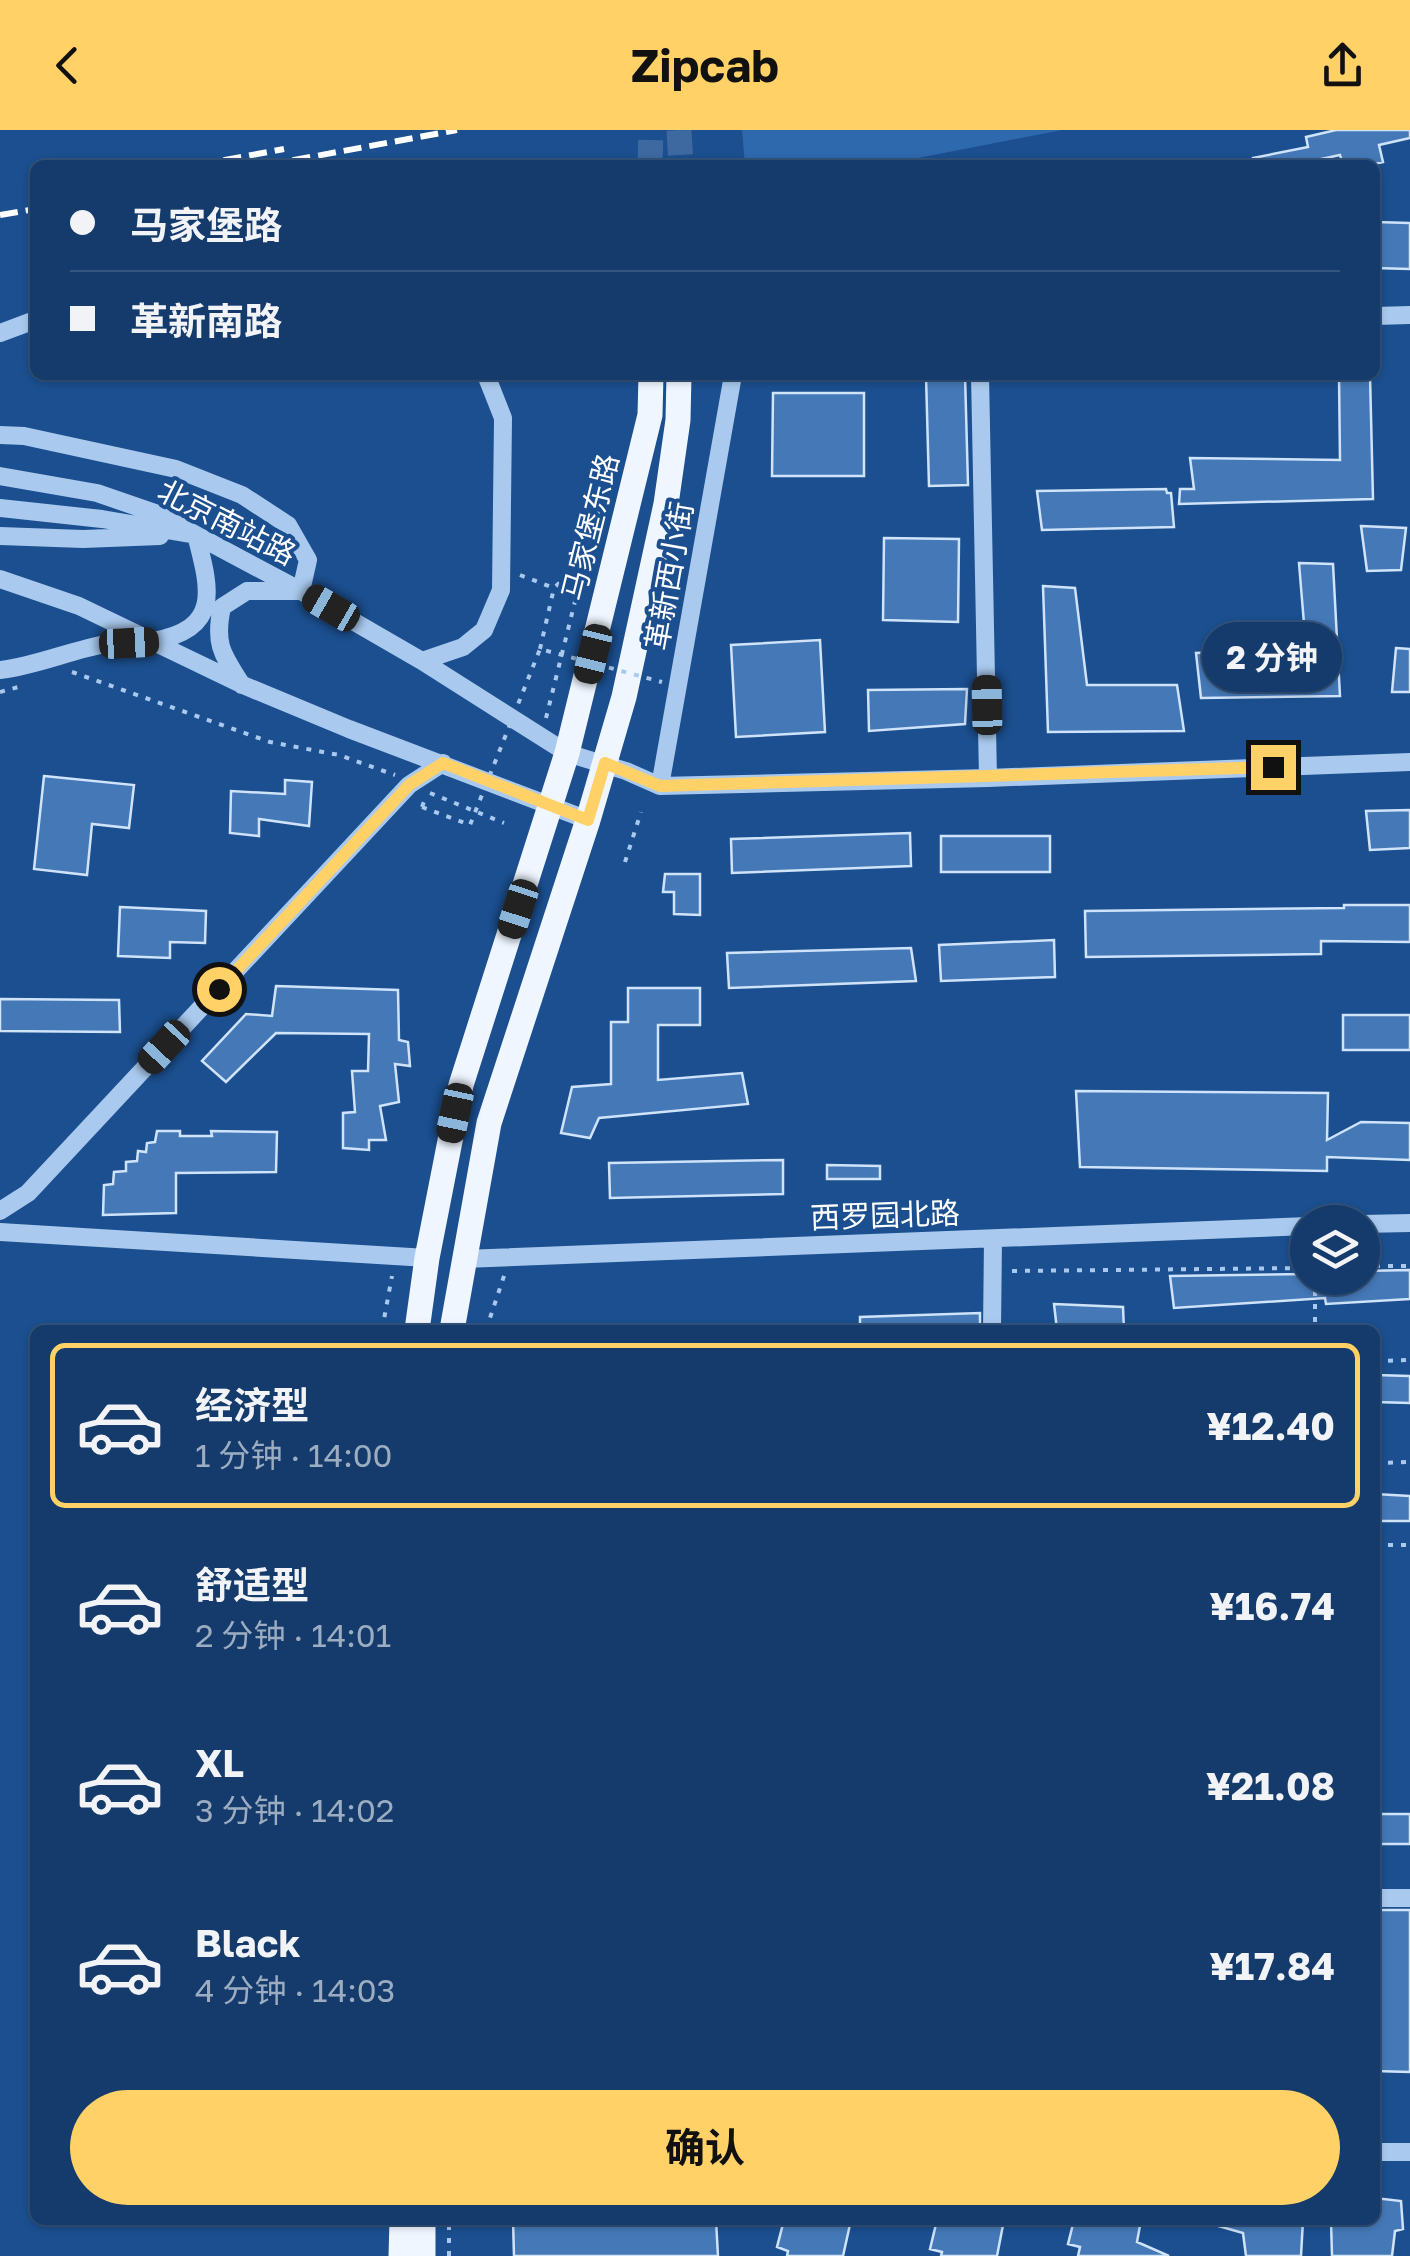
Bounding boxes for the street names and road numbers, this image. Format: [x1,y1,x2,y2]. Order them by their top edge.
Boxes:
street label: 马家堡东路 [554,450,626,604]
street label: 北京南站路 [152,472,302,572]
street label: 革新西小街 [638,499,700,653]
street label: 西罗园北路 [809,1194,961,1236]

